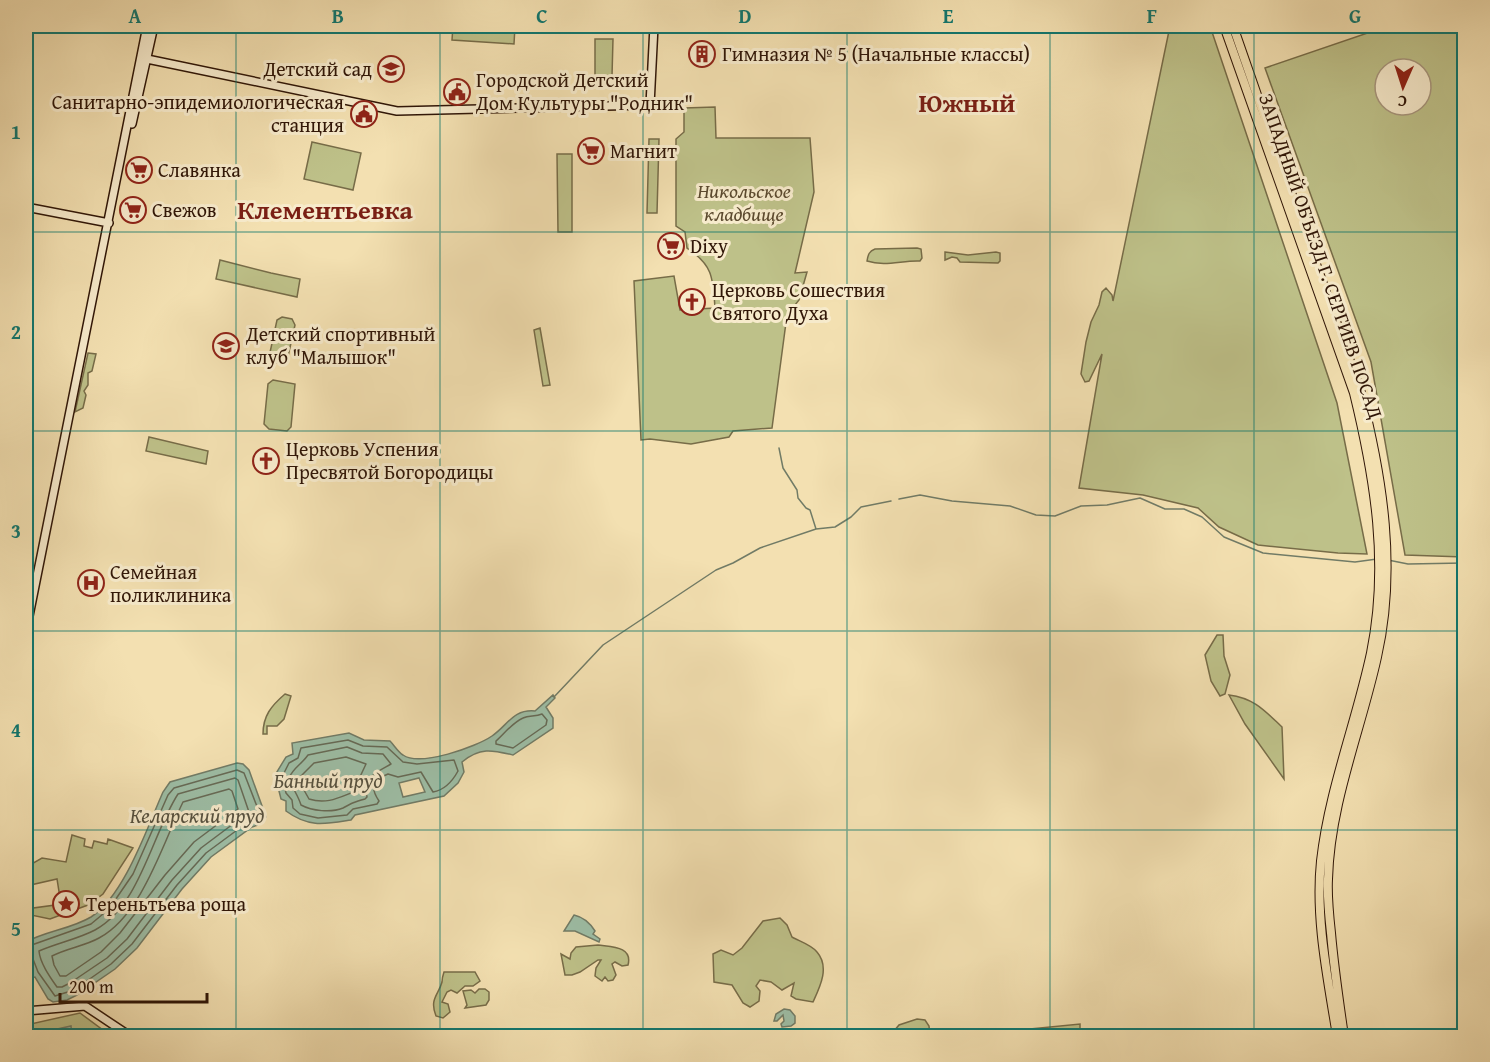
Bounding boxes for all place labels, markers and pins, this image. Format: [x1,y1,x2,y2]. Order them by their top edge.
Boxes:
building icon: Гимназия № 5 (Начальные классы) [687,39,717,69]
place label: Гимназия № 5 (Начальные классы) [722,39,1030,68]
place label: Детский сад [262,54,372,83]
school or university icon: Детский сад [376,54,406,84]
place label: Городской Детский Дом Культуры "Родник" [475,65,693,117]
public building icon: Городской Детский Дом Культуры "Родник" [442,77,472,107]
place label: Санитарно-эпидемиологическая станция [52,87,344,139]
public building icon: Санитарно-эпидемиологическая станция [349,99,379,129]
supermarket icon: Магнит [576,136,606,166]
place label: Магнит [610,136,677,165]
supermarket icon: Славянка [124,155,154,185]
place label: Славянка [158,155,241,184]
supermarket icon: Свежов [118,195,148,225]
place label: Свежов [152,195,217,224]
supermarket icon: Dixy [656,231,686,261]
place label: Dixy [690,231,728,260]
place label: Церковь Сошествия Святого Духа [712,275,885,327]
church icon: Церковь Сошествия Святого Духа [677,287,707,317]
place label: Детский спортивный клуб "Малышок" [245,319,435,371]
school or university icon: Детский спортивный клуб "Малышок" [211,331,241,361]
place label: Церковь Успения Пресвятой Богородицы [286,434,493,486]
church icon: Церковь Успения Пресвятой Богородицы [251,446,281,476]
place label: Семейная поликлиника [110,557,232,609]
hospital icon: Семейная поликлиника [76,568,106,598]
place icon: Тереньтьева роща [51,889,81,919]
place label: Тереньтьева роща [86,889,246,918]

